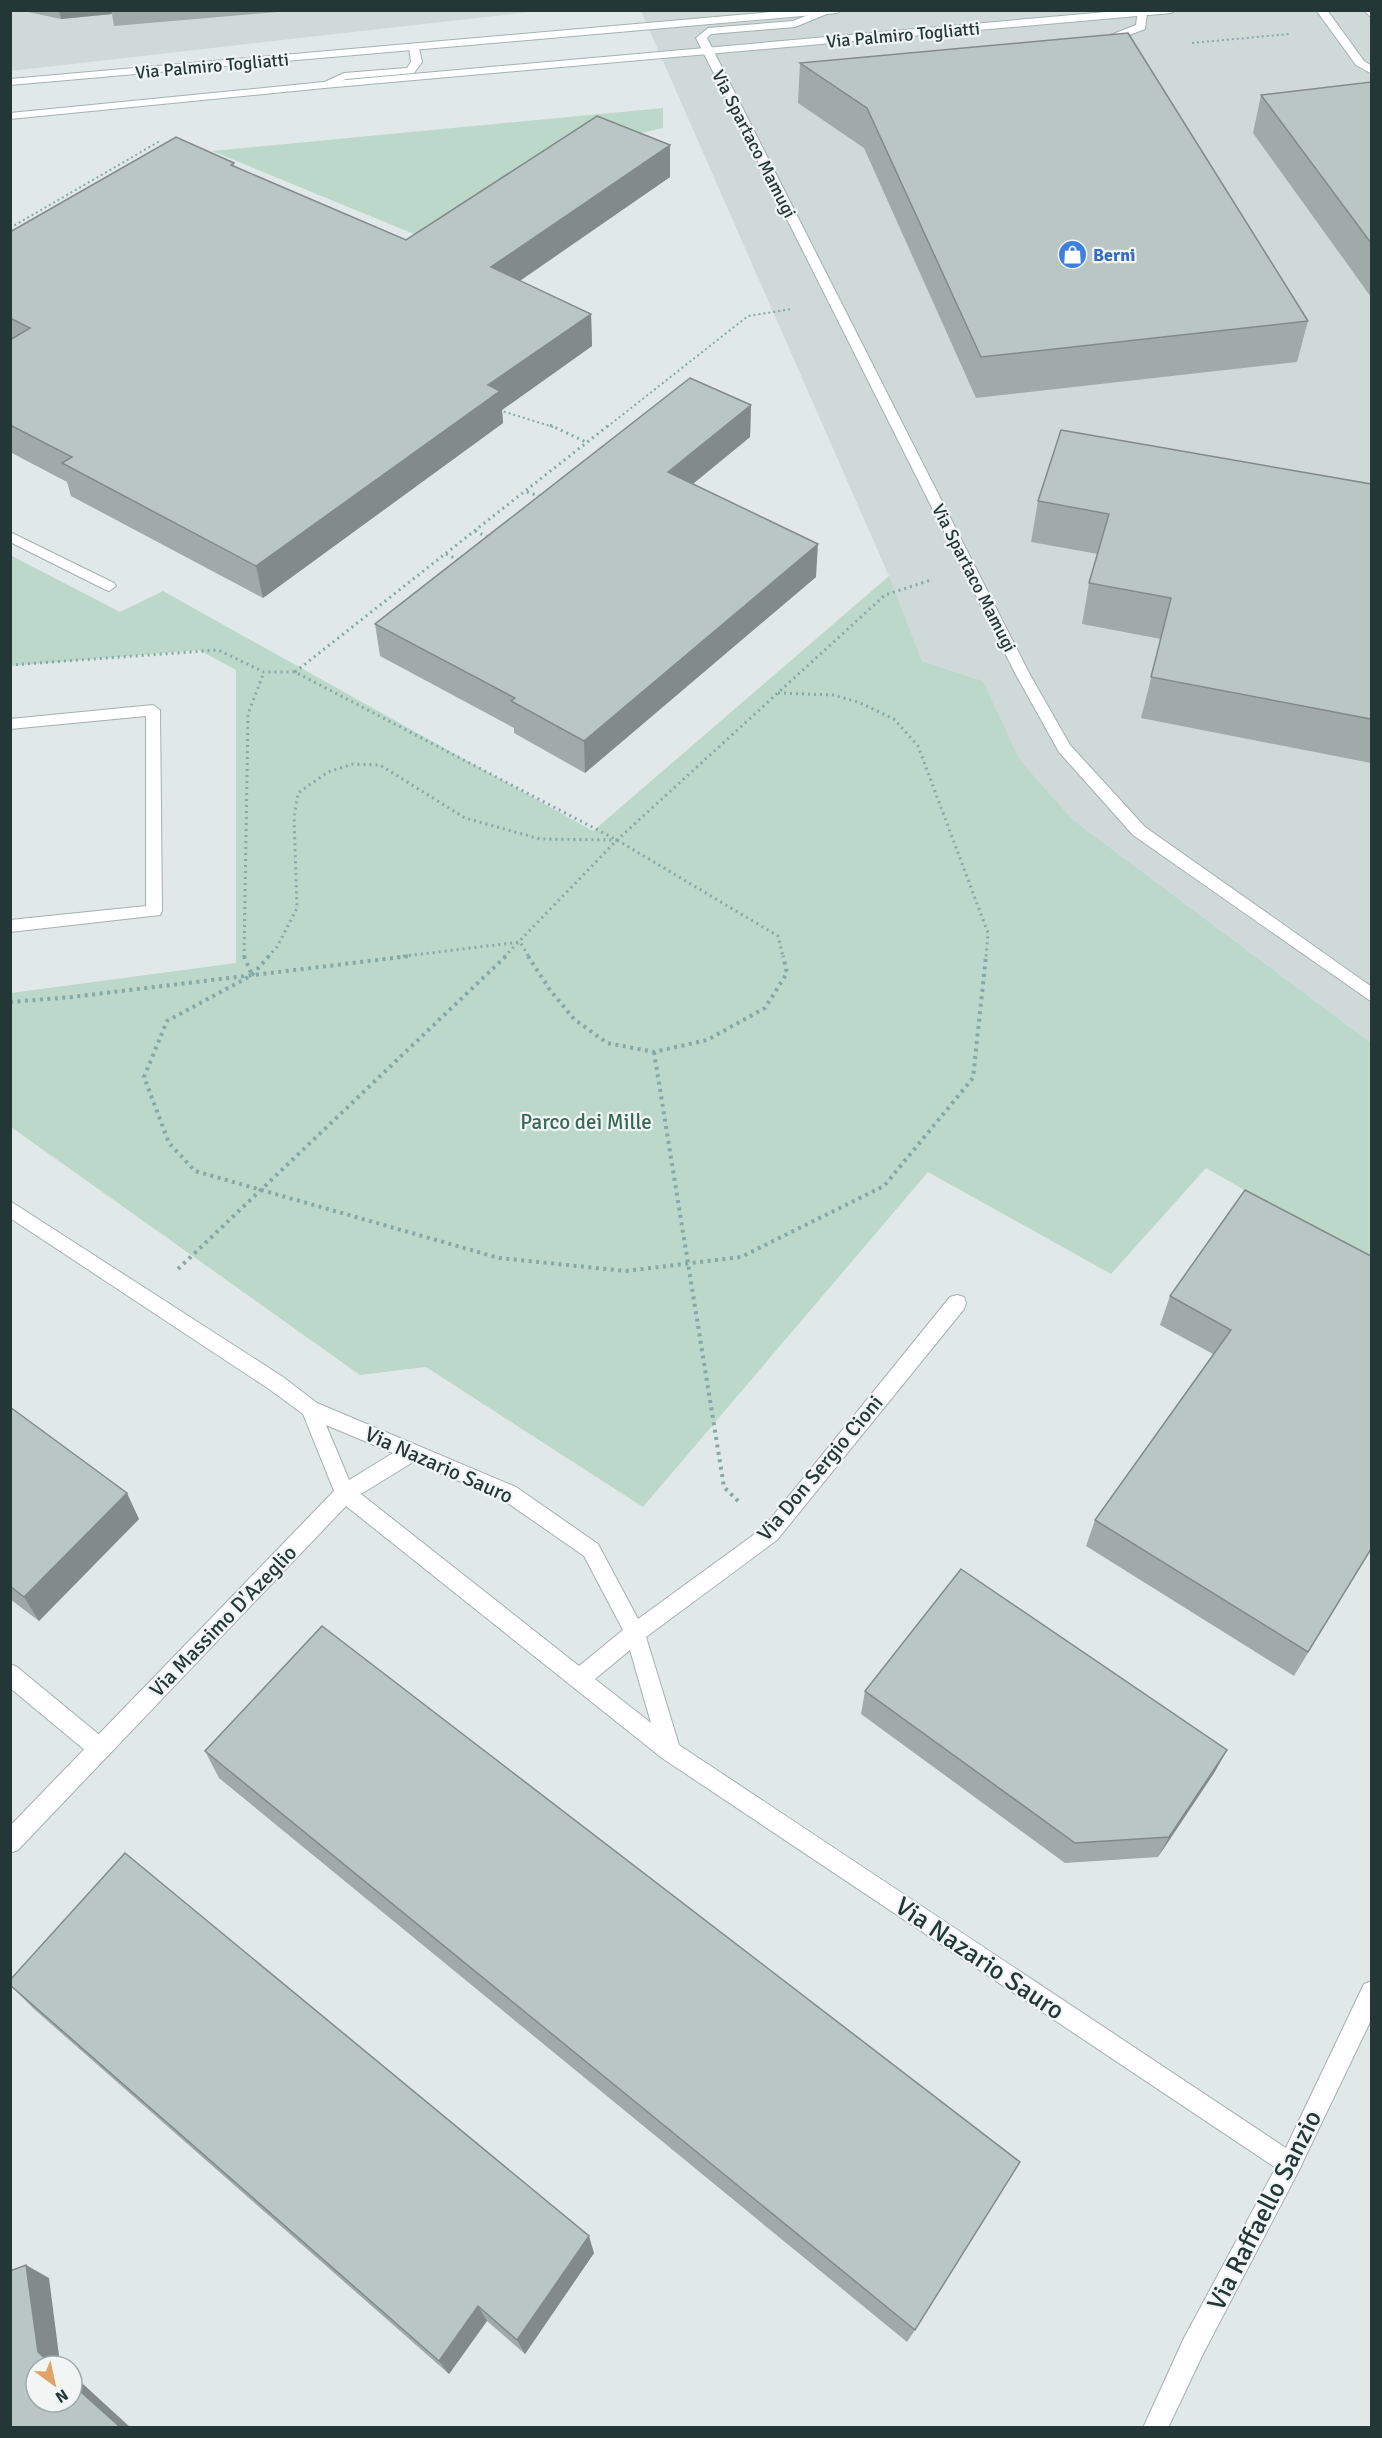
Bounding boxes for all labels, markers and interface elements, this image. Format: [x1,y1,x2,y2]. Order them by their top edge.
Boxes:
street label: Via Palmiro Togliatti [825,17,981,53]
street label: Via Palmiro Togliatti [134,48,290,84]
street label: Via Spartaco Mamugi [707,66,801,222]
shop icon: Berni [1056,239,1088,271]
place label: Berni [1093,244,1135,266]
street label: Via Spartaco Mamugi [927,500,1021,656]
park label: Parco dei Mille [520,1109,652,1135]
street label: Via Don Sergio Cioni [752,1390,888,1546]
street label: Via Nazario Sauro [361,1421,517,1509]
street label: Via Massimo D'Azeglio [144,1540,302,1702]
street label: Via Nazario Sauro [889,1890,1070,2027]
street label: Via Raffaello Sanzio [1201,2105,1329,2316]
north arrow [24,2354,84,2414]
text: N [52,2384,72,2407]

